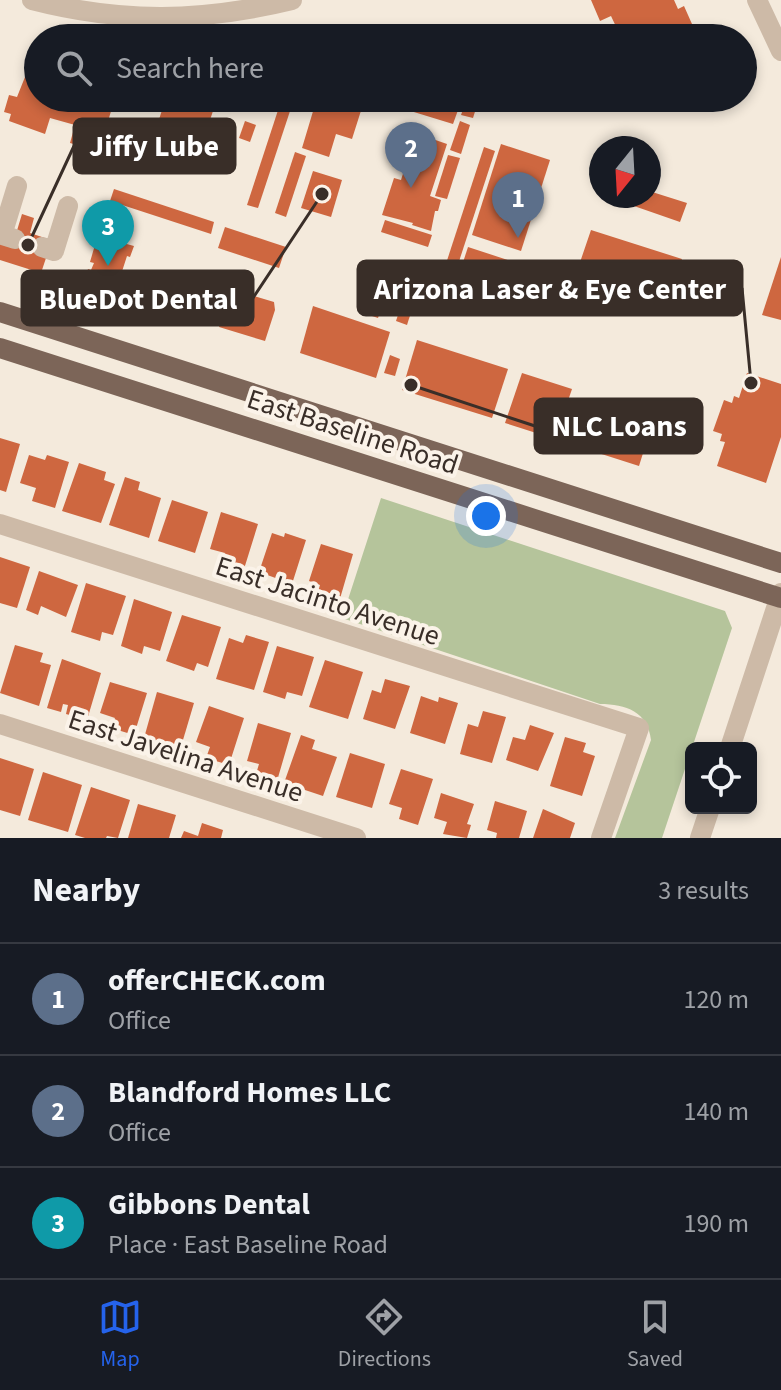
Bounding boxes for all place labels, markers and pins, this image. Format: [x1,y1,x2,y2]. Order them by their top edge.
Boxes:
callout: Jiffy Lube [74,119,235,173]
pin: 2 [385,122,437,188]
pin: 1 [492,172,544,238]
pin: 3 [82,200,134,266]
callout: Arizona Laser & Eye Center [358,261,742,315]
callout: BlueDot Dental [22,271,253,325]
callout: NLC Loans [535,399,702,453]

